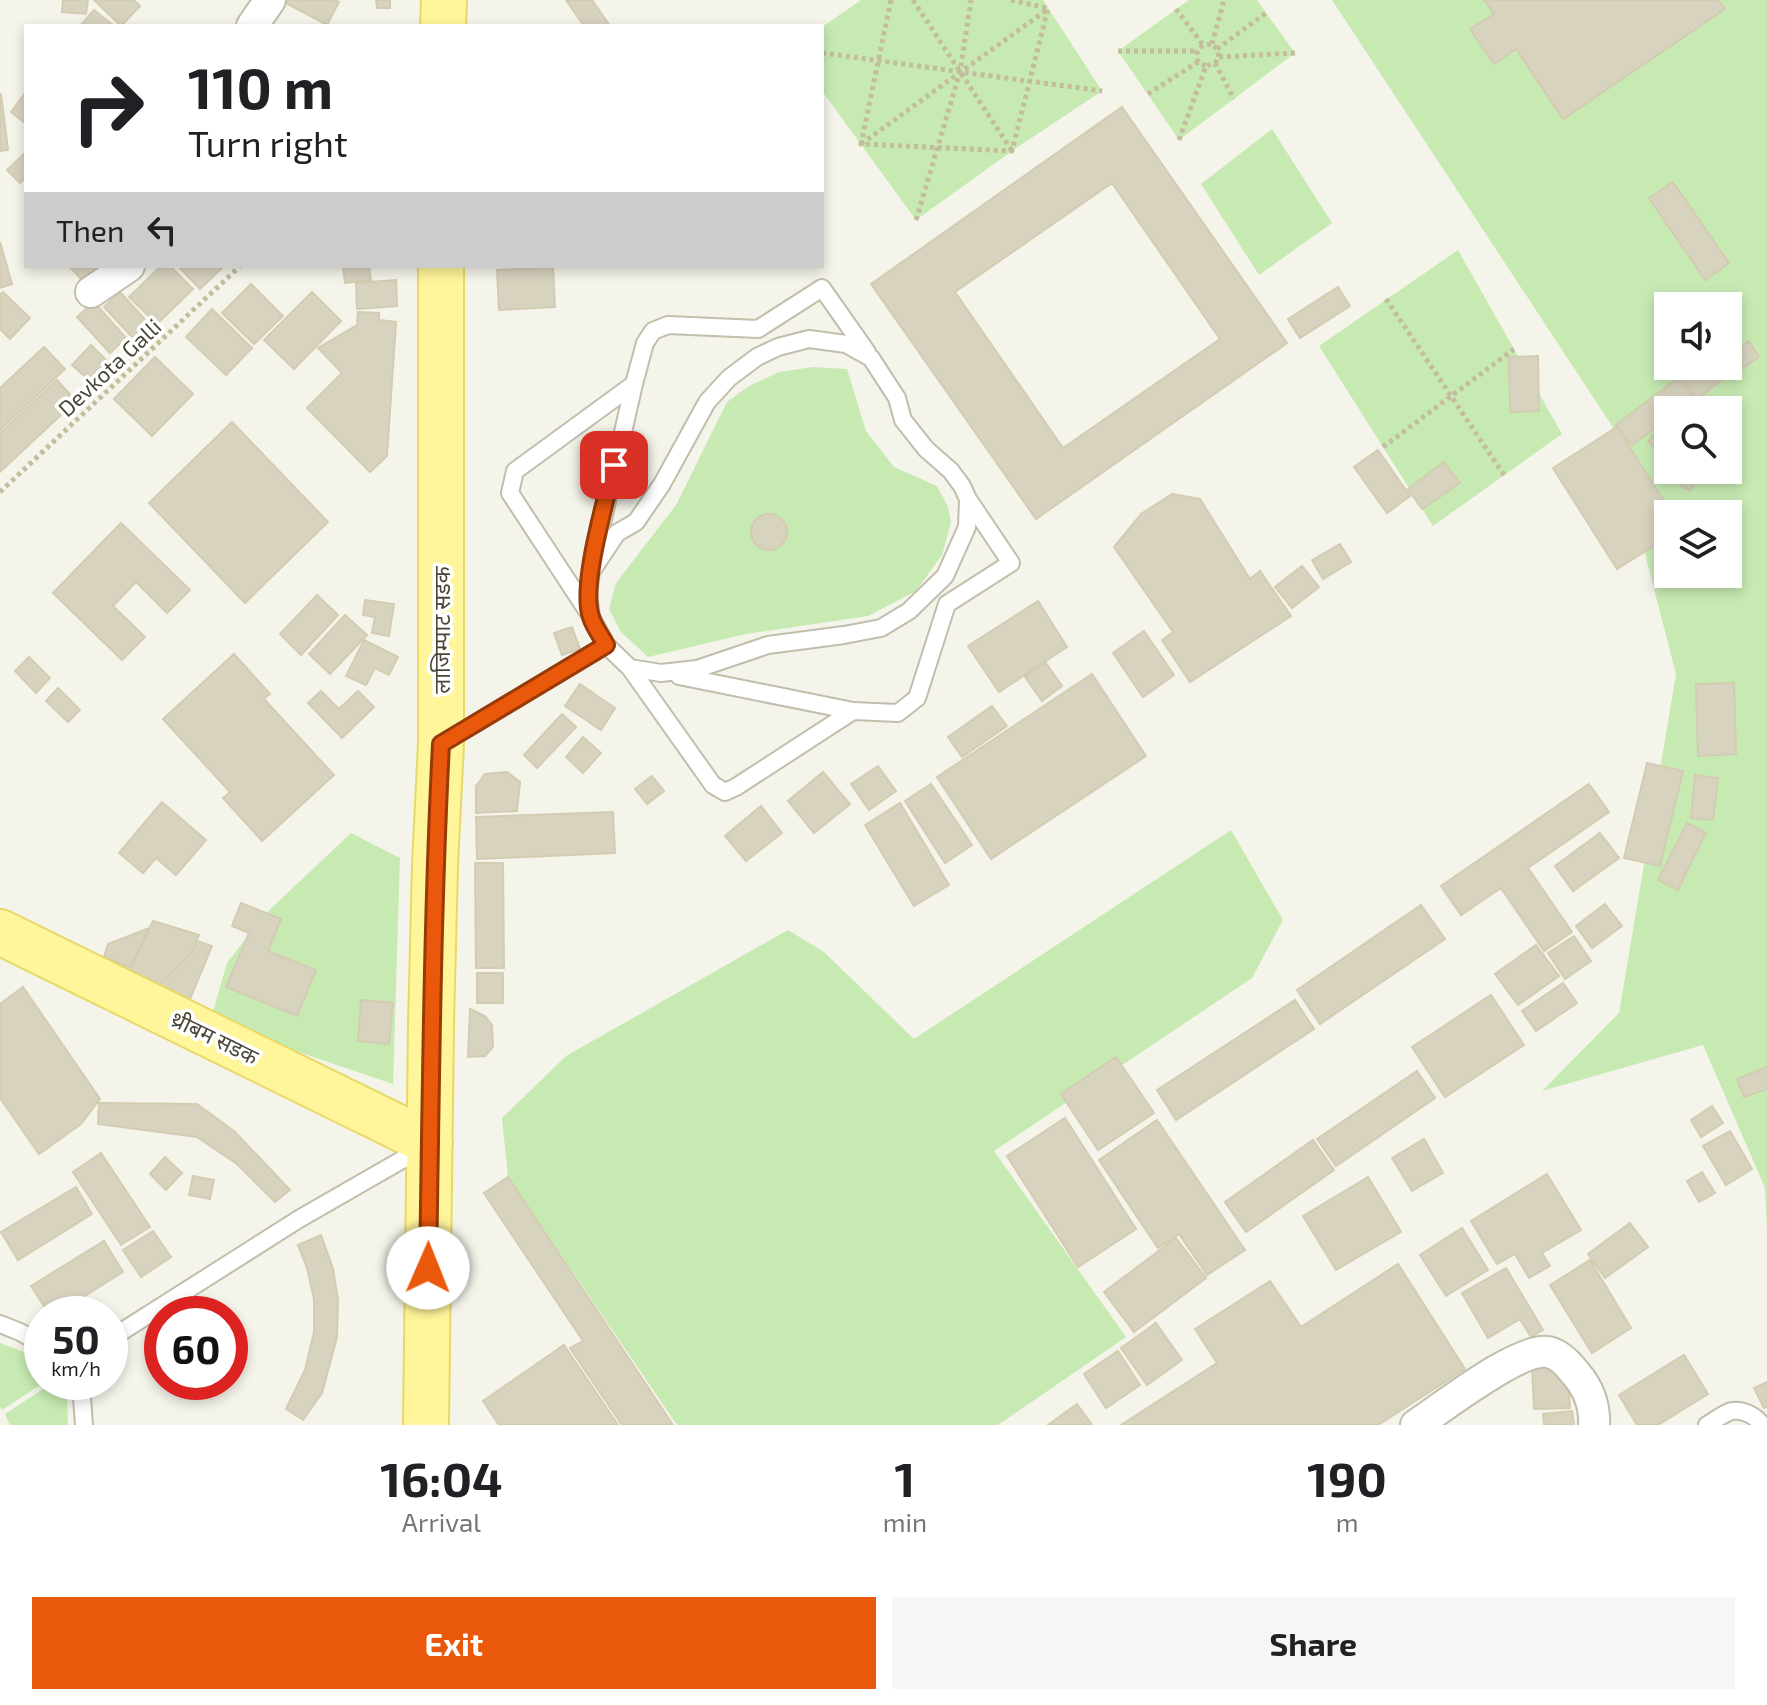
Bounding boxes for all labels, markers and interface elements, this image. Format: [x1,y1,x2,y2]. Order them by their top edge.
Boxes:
text: 110 m [188,53,333,120]
icon: right [56,56,160,160]
text: Turn right [188,121,348,164]
icon: left [140,208,184,252]
text: Then [56,212,124,248]
map controls [1654,292,1742,588]
button: sound [1654,292,1742,380]
street label: Devkota Galli [52,313,166,421]
button: search [1654,396,1742,484]
pin [580,431,648,499]
icon: arrive [592,443,636,487]
button: layers [1654,500,1742,588]
street label: लाजिम्पाट सडक [428,565,454,694]
street label: थ्रीबम सडक [167,1005,264,1070]
position arrow [386,1226,470,1310]
speed limit sign: 60 [144,1296,248,1400]
text: 50 [52,1314,100,1362]
text: km/h [51,1356,101,1380]
text: 16:04 [380,1449,503,1507]
text: 1 [895,1449,915,1507]
text: 190 [1307,1449,1387,1507]
text: Arrival [402,1506,481,1537]
text: min [883,1506,927,1537]
text: m [1336,1506,1358,1537]
button: Exit [32,1597,876,1689]
button: Share [892,1597,1735,1689]

